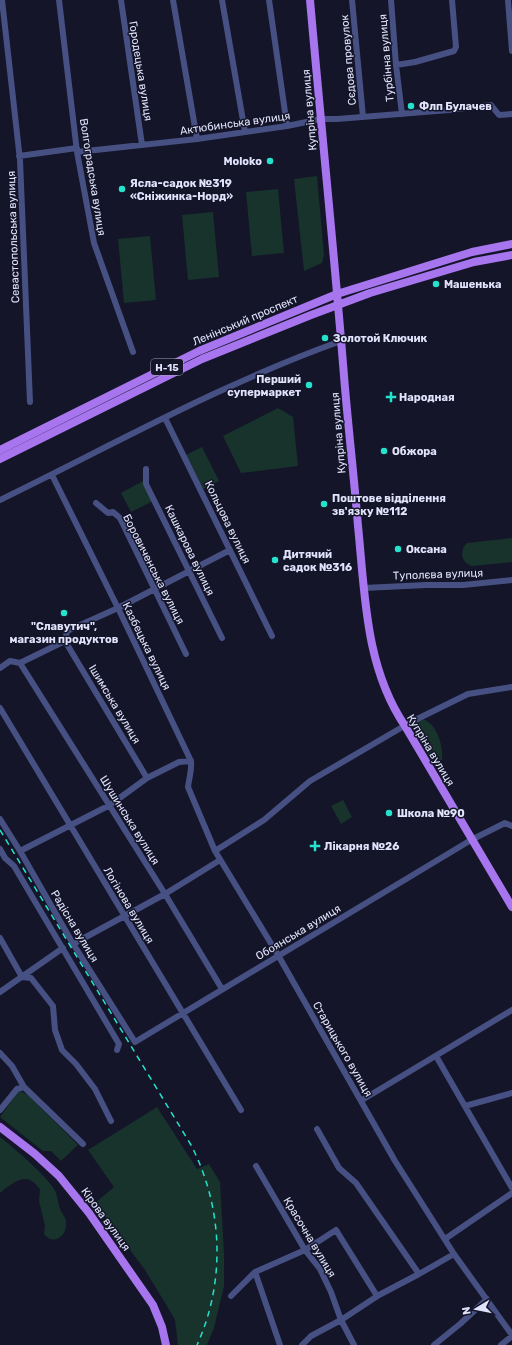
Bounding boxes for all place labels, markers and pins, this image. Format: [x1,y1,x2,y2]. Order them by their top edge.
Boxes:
place label: Флп Булачев [419,100,492,113]
marker: Флп Булачев [406,101,416,111]
place label: Moloko [223,155,262,168]
marker: Moloko [265,156,275,166]
place label: Ясла-садок №319 «Сніжинка-Норд» [130,177,233,203]
marker: Ясла-садок №319 «Сніжинка-Норд» [117,184,127,194]
place label: Машенька [444,278,502,291]
marker: Машенька [431,279,441,289]
place label: Золотой Ключик [333,332,428,345]
marker: Золотой Ключик [320,333,330,343]
place label: Перший супермаркет [227,373,301,399]
marker: Перший супермаркет [304,380,314,390]
place label: Народная [399,391,455,404]
marker: Народная [386,392,396,402]
place label: Обжора [392,445,437,458]
marker: Обжора [379,446,389,456]
place label: Поштове відділення зв'язку №112 [332,492,446,518]
marker: Поштове відділення зв'язку №112 [319,499,329,509]
place label: Оксана [406,543,447,556]
marker: Оксана [393,544,403,554]
place label: Дитячий садок №316 [283,548,352,574]
marker: Дитячий садок №316 [270,555,280,565]
marker: "Славутич", магазин продуктов [59,608,69,618]
place label: "Славутич", магазин продуктов [10,620,119,646]
place label: Школа №90 [397,807,465,820]
marker: Школа №90 [384,808,394,818]
marker: Лікарня №26 [309,840,321,852]
place label: Лікарня №26 [324,840,399,853]

